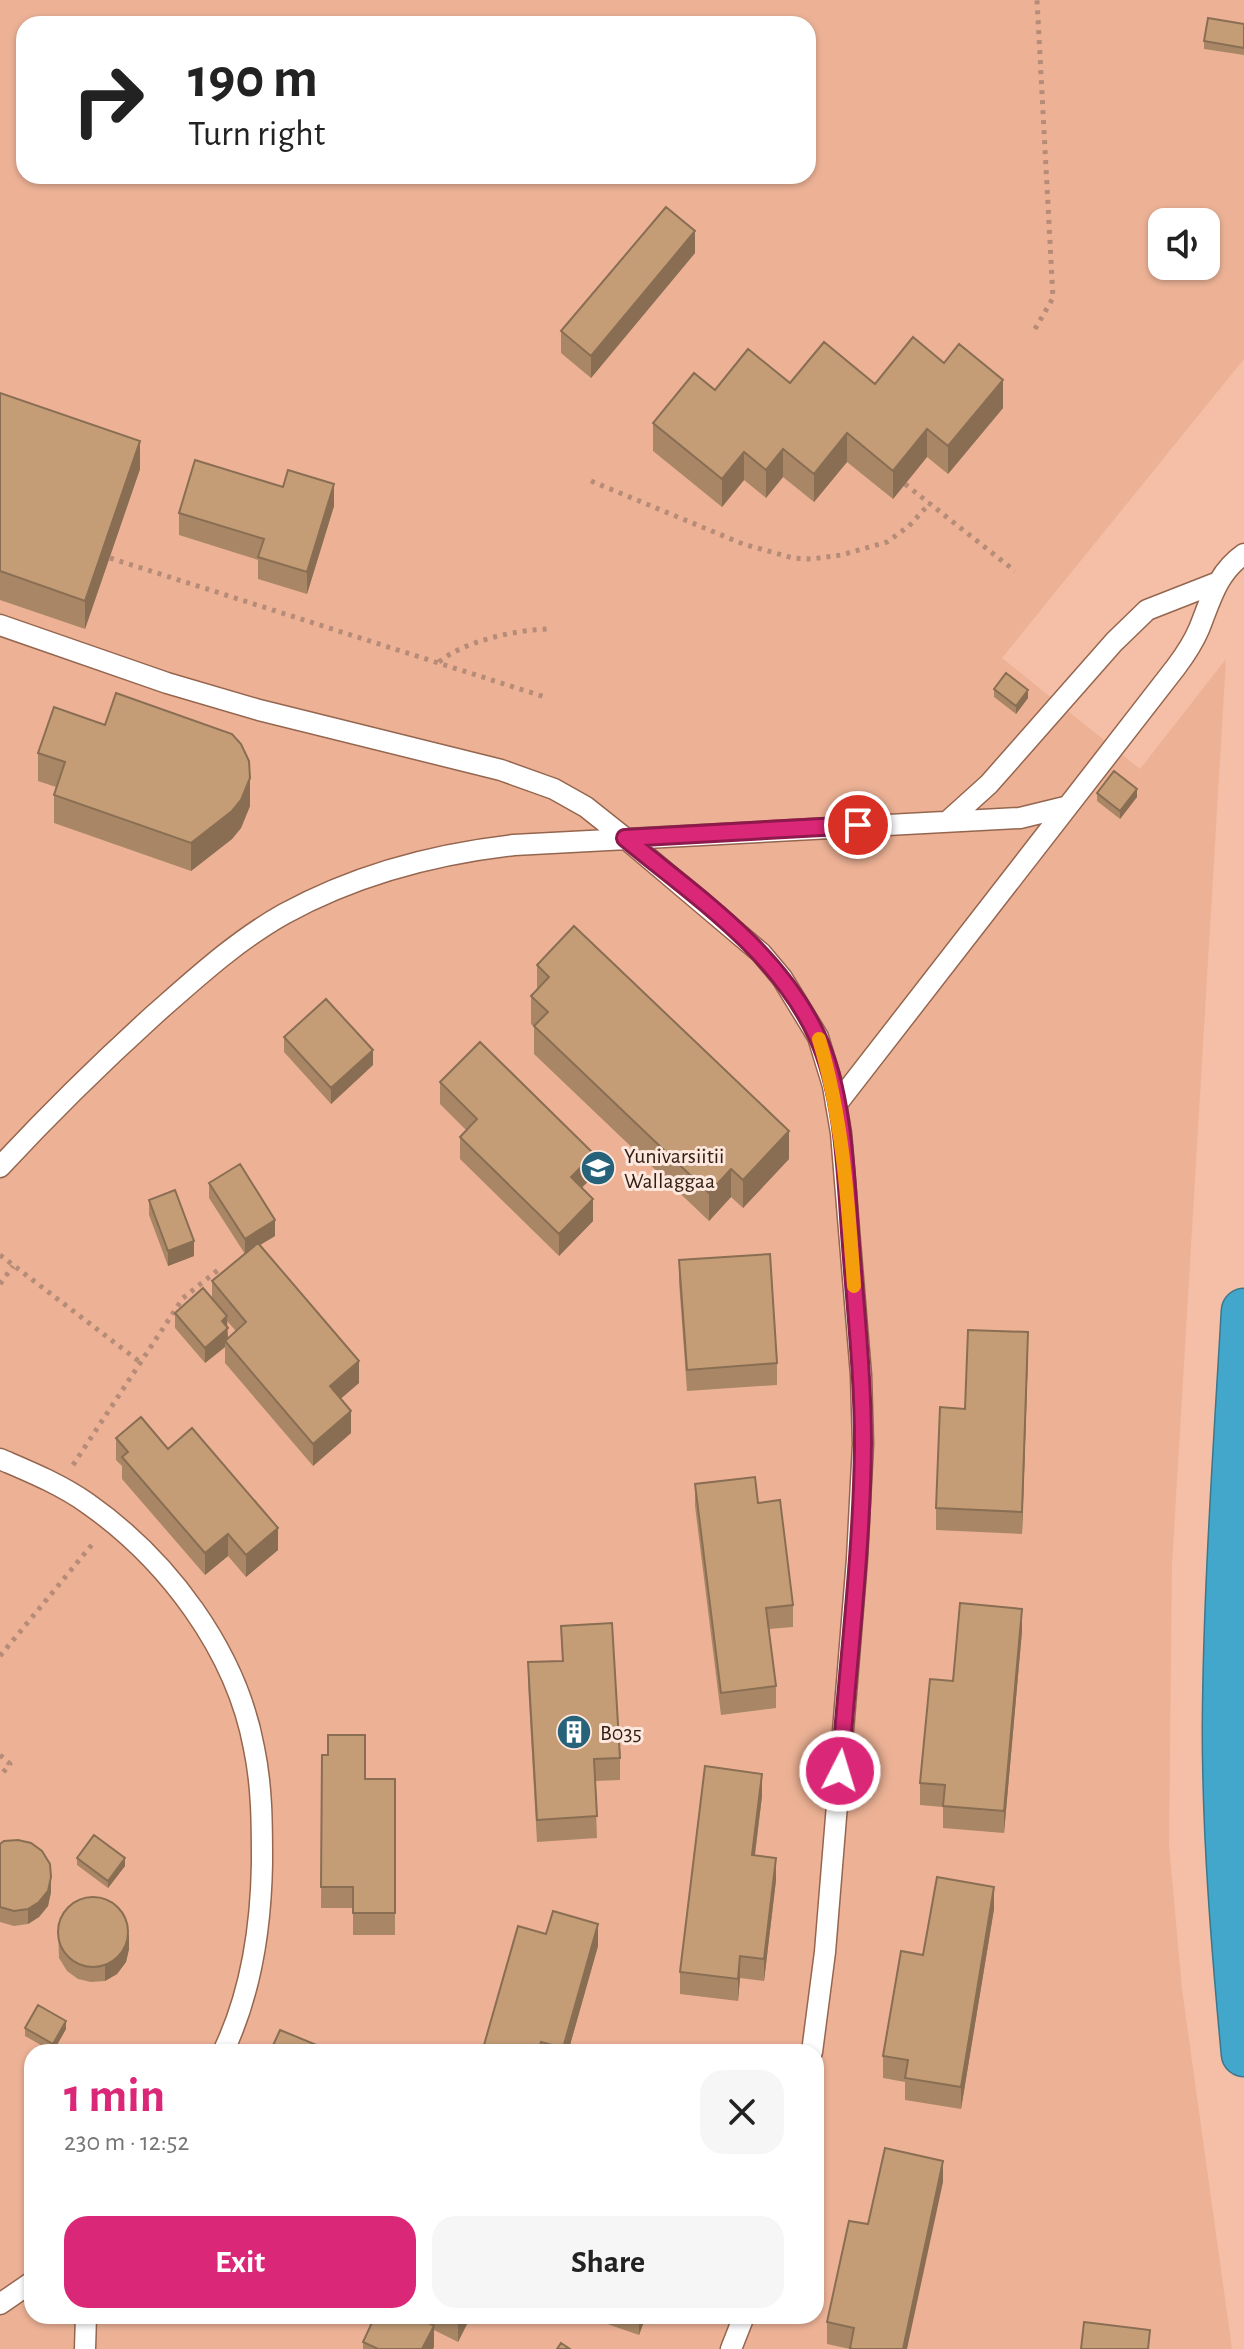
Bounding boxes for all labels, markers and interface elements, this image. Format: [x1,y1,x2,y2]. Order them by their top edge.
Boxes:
icon: right [56,48,160,152]
text: 190 m [188,51,318,107]
text: Turn right [188,116,325,152]
map controls [1148,208,1220,280]
button: sound [1148,208,1220,280]
pin [824,791,892,859]
icon: arrive [836,803,880,847]
place label: Yunivarsiitii Wallaggaa [624,1145,724,1192]
school or university icon: Yunivarsiitii Wallaggaa [579,1149,617,1187]
building icon: B035 [555,1713,593,1751]
place label: B035 [600,1722,642,1744]
position arrow [798,1729,882,1813]
button: close [700,2070,784,2154]
text: 1 min [64,2073,165,2121]
text: 230 m · 12:52 [64,2129,189,2155]
button: Exit [64,2216,416,2308]
button: Share [432,2216,784,2308]

